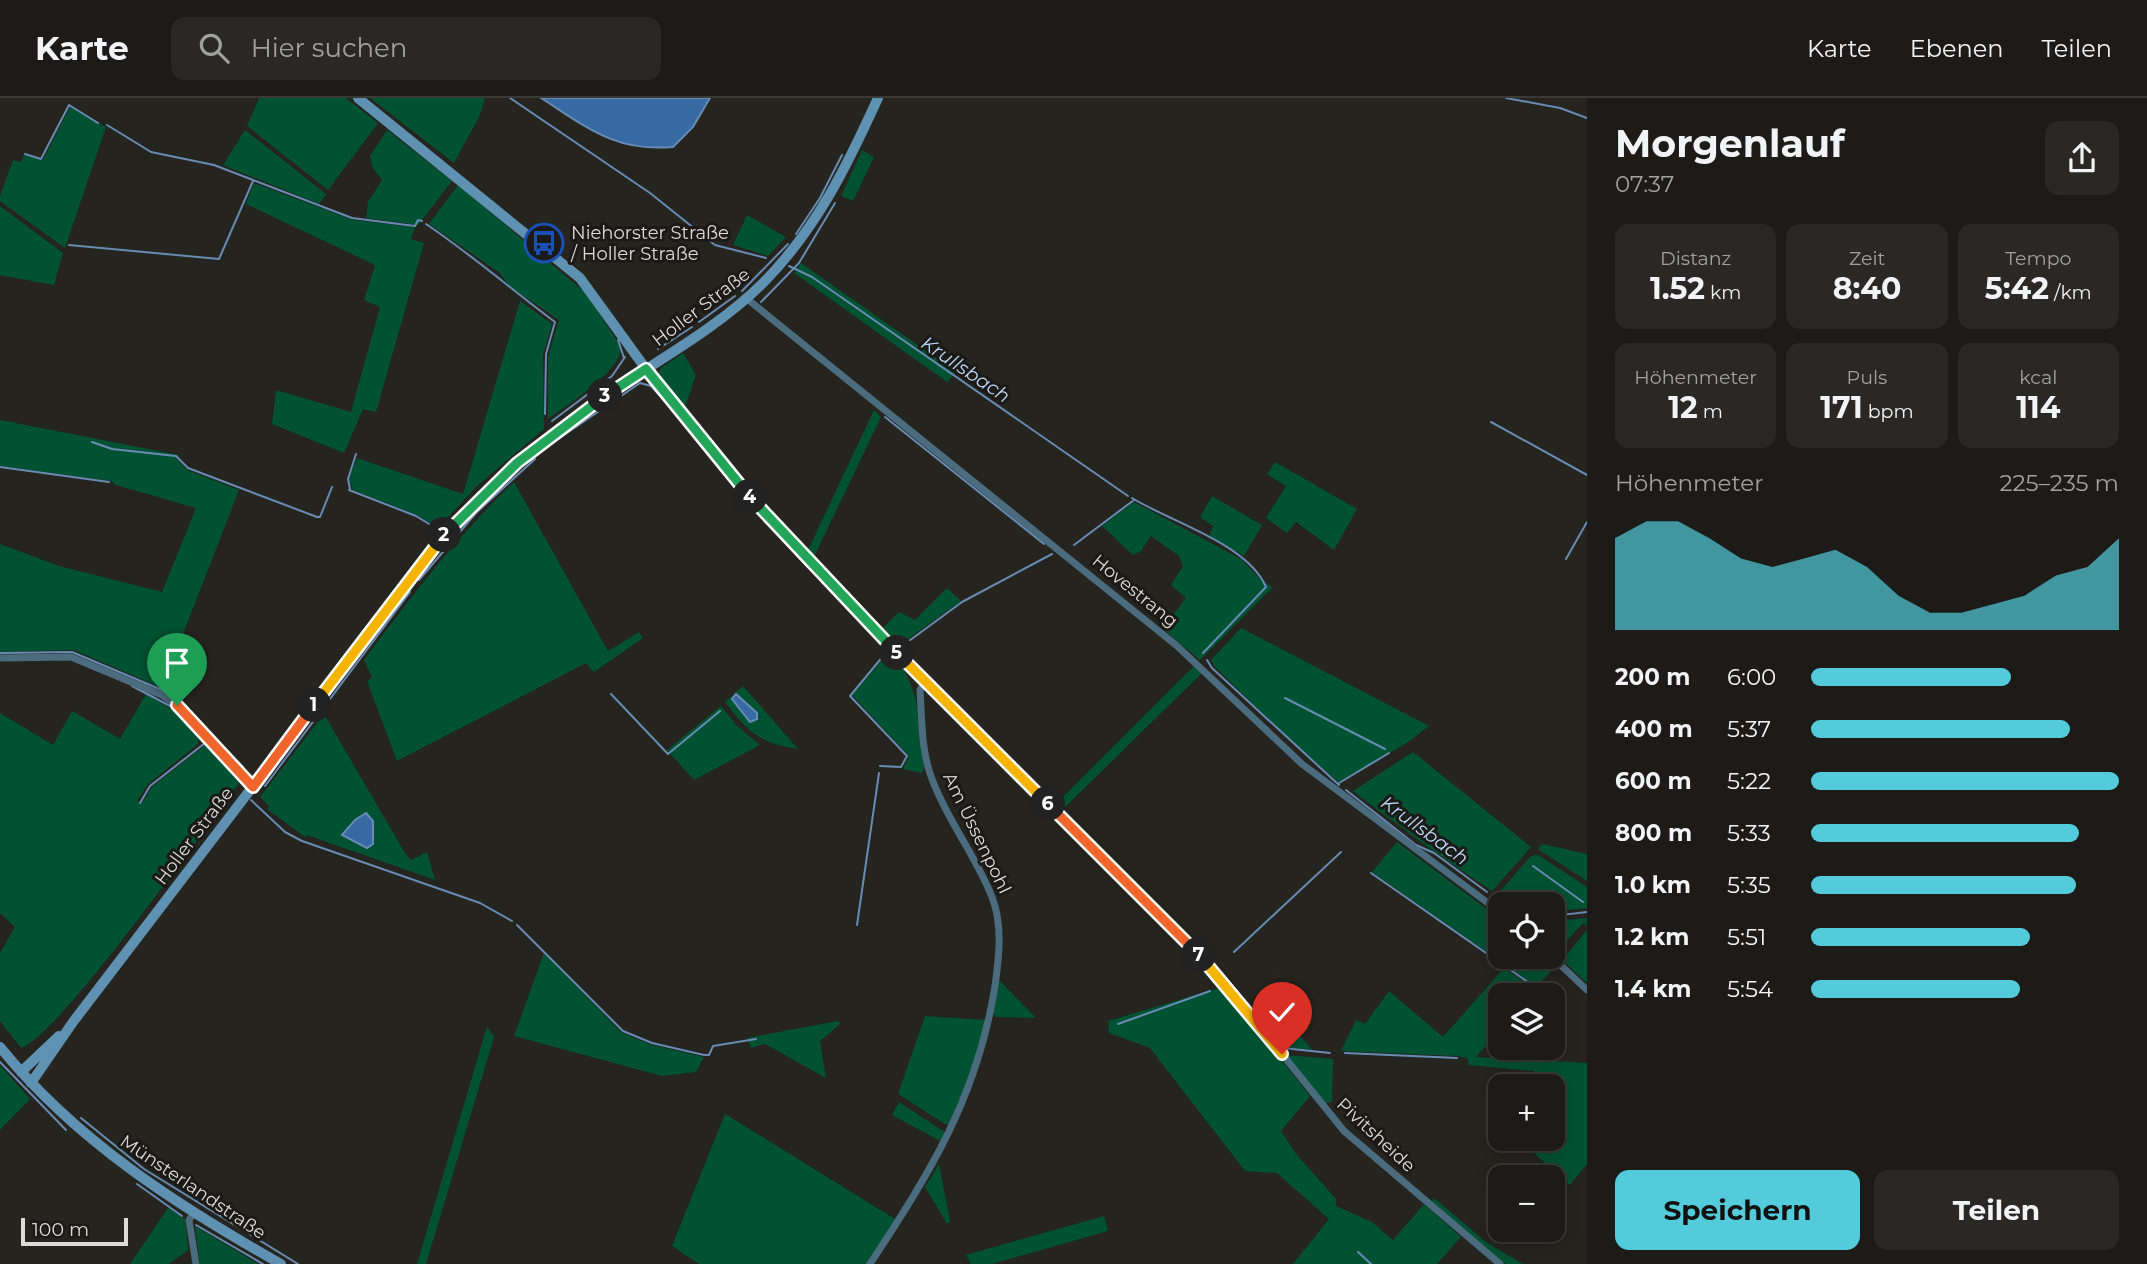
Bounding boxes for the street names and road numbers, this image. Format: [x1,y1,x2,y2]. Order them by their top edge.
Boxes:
street label: Holler Straße [648,263,754,351]
street label: Hovestrang [1088,550,1182,632]
street label: Am Üssenpohl [938,769,1016,897]
street label: Holler Straße [150,783,238,889]
street label: Pivitsheide [1332,1093,1420,1177]
street label: Münsterlandstraße [116,1130,270,1244]

